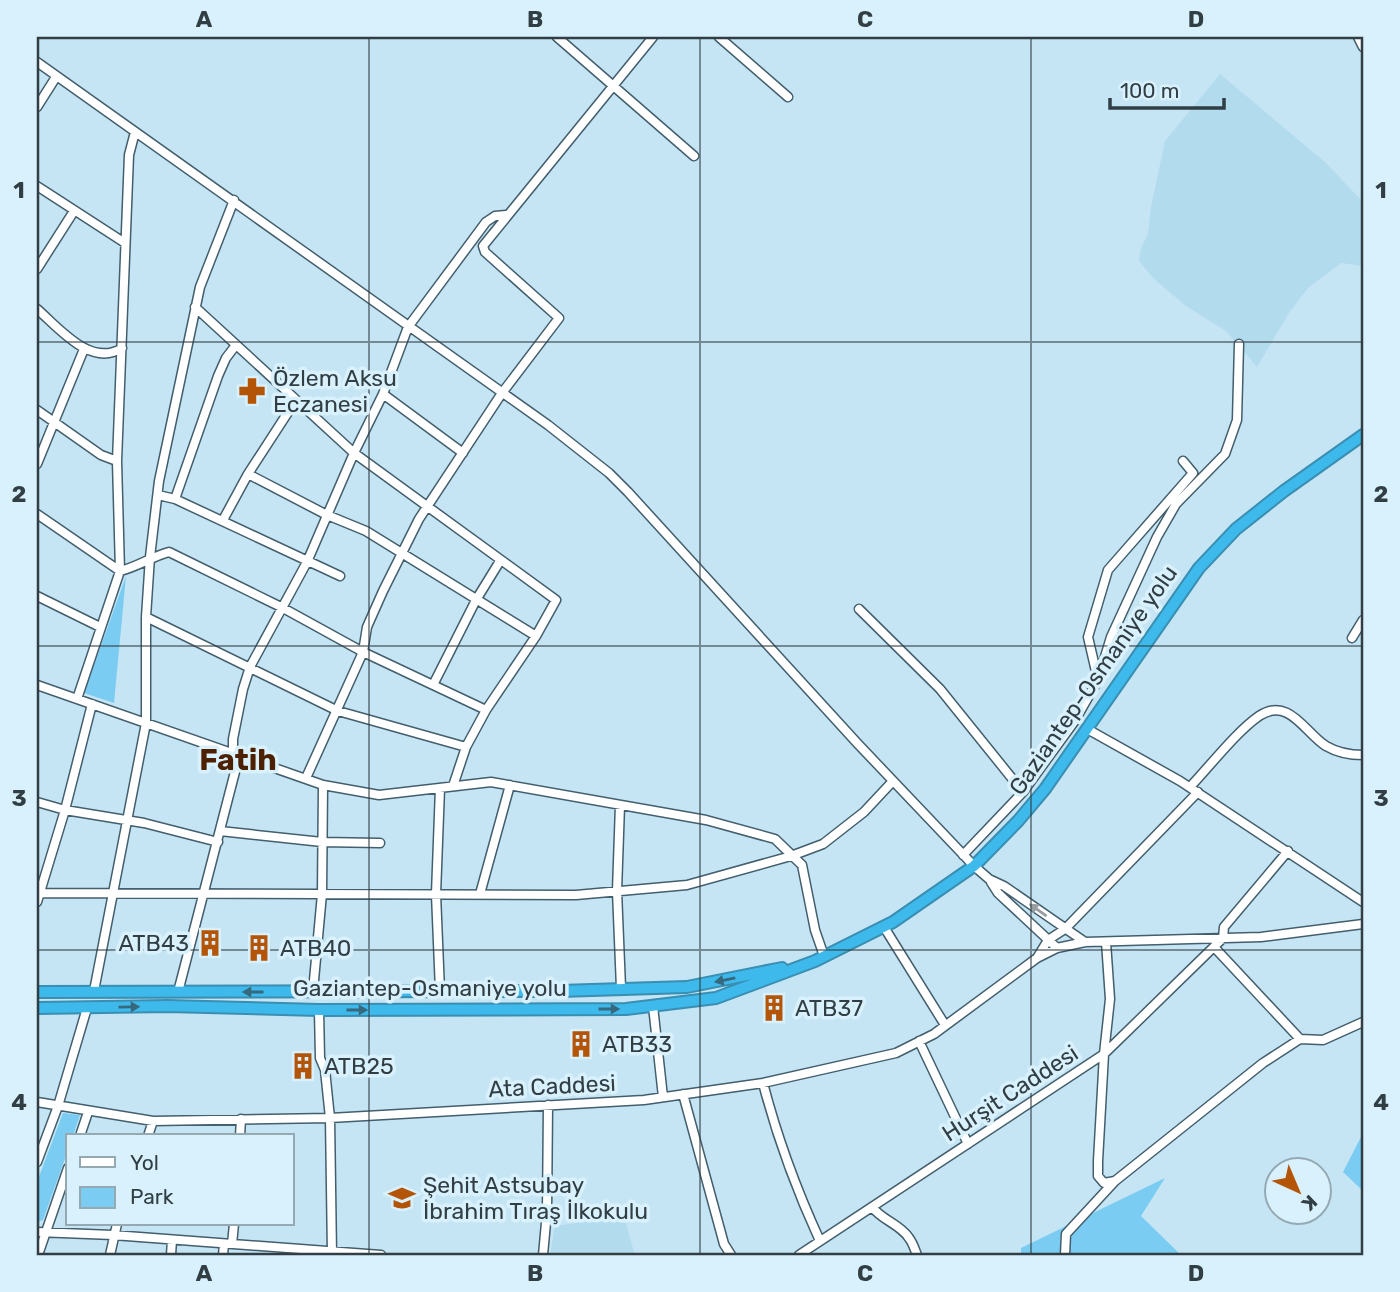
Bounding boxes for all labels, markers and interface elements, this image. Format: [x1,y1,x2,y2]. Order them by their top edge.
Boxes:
text: A [196,5,213,33]
text: B [527,5,543,33]
text: C [857,5,873,33]
text: D [1188,5,1204,33]
scale bar [1110,66,1223,110]
text: 100 m [1120,78,1179,103]
text: 1 [13,176,25,204]
text: 1 [1375,176,1387,204]
place label: Özlem Aksu Eczanesi [273,364,397,418]
pharmacy icon: Özlem Aksu Eczanesi [237,376,267,406]
text: 2 [12,480,26,508]
text: 2 [1374,480,1388,508]
street label: Gaziantep-Osmaniye yolu [1003,560,1183,800]
district label: Fatih [199,742,277,778]
text: 3 [11,784,27,812]
text: 3 [1373,784,1389,812]
one-way arrow [1029,903,1047,917]
building icon: ATB43 [195,928,225,958]
place label: ATB43 [119,929,189,957]
building icon: ATB40 [244,933,274,963]
place label: ATB40 [280,934,351,962]
street label: Gaziantep-Osmaniye yolu [293,974,567,1002]
one-way arrow [714,974,736,985]
one-way arrow [242,986,264,998]
building icon: ATB37 [759,993,789,1023]
place label: ATB37 [795,994,863,1022]
one-way arrow [119,1001,141,1013]
one-way arrow [598,1003,620,1015]
one-way arrow [346,1004,368,1016]
building icon: ATB33 [566,1029,596,1059]
place label: ATB33 [602,1030,672,1058]
street label: Hurşit Caddesi [937,1039,1083,1147]
building icon: ATB25 [288,1051,318,1081]
place label: ATB25 [324,1052,394,1080]
street label: Ata Caddesi [488,1069,616,1103]
text: 4 [11,1088,27,1116]
text: 4 [1373,1088,1389,1116]
legend [66,1134,294,1226]
text: Yol [130,1150,159,1175]
north arrow [1264,1156,1334,1226]
place label: Şehit Astsubay İbrahim Tıraş İlkokulu [423,1171,648,1225]
school or university icon: Şehit Astsubay İbrahim Tıraş İlkokulu [387,1183,417,1213]
text: Park [130,1184,174,1209]
text: K [1297,1190,1322,1216]
text: A [196,1259,213,1287]
text: B [527,1259,543,1287]
text: C [857,1259,873,1287]
text: D [1188,1259,1204,1287]

